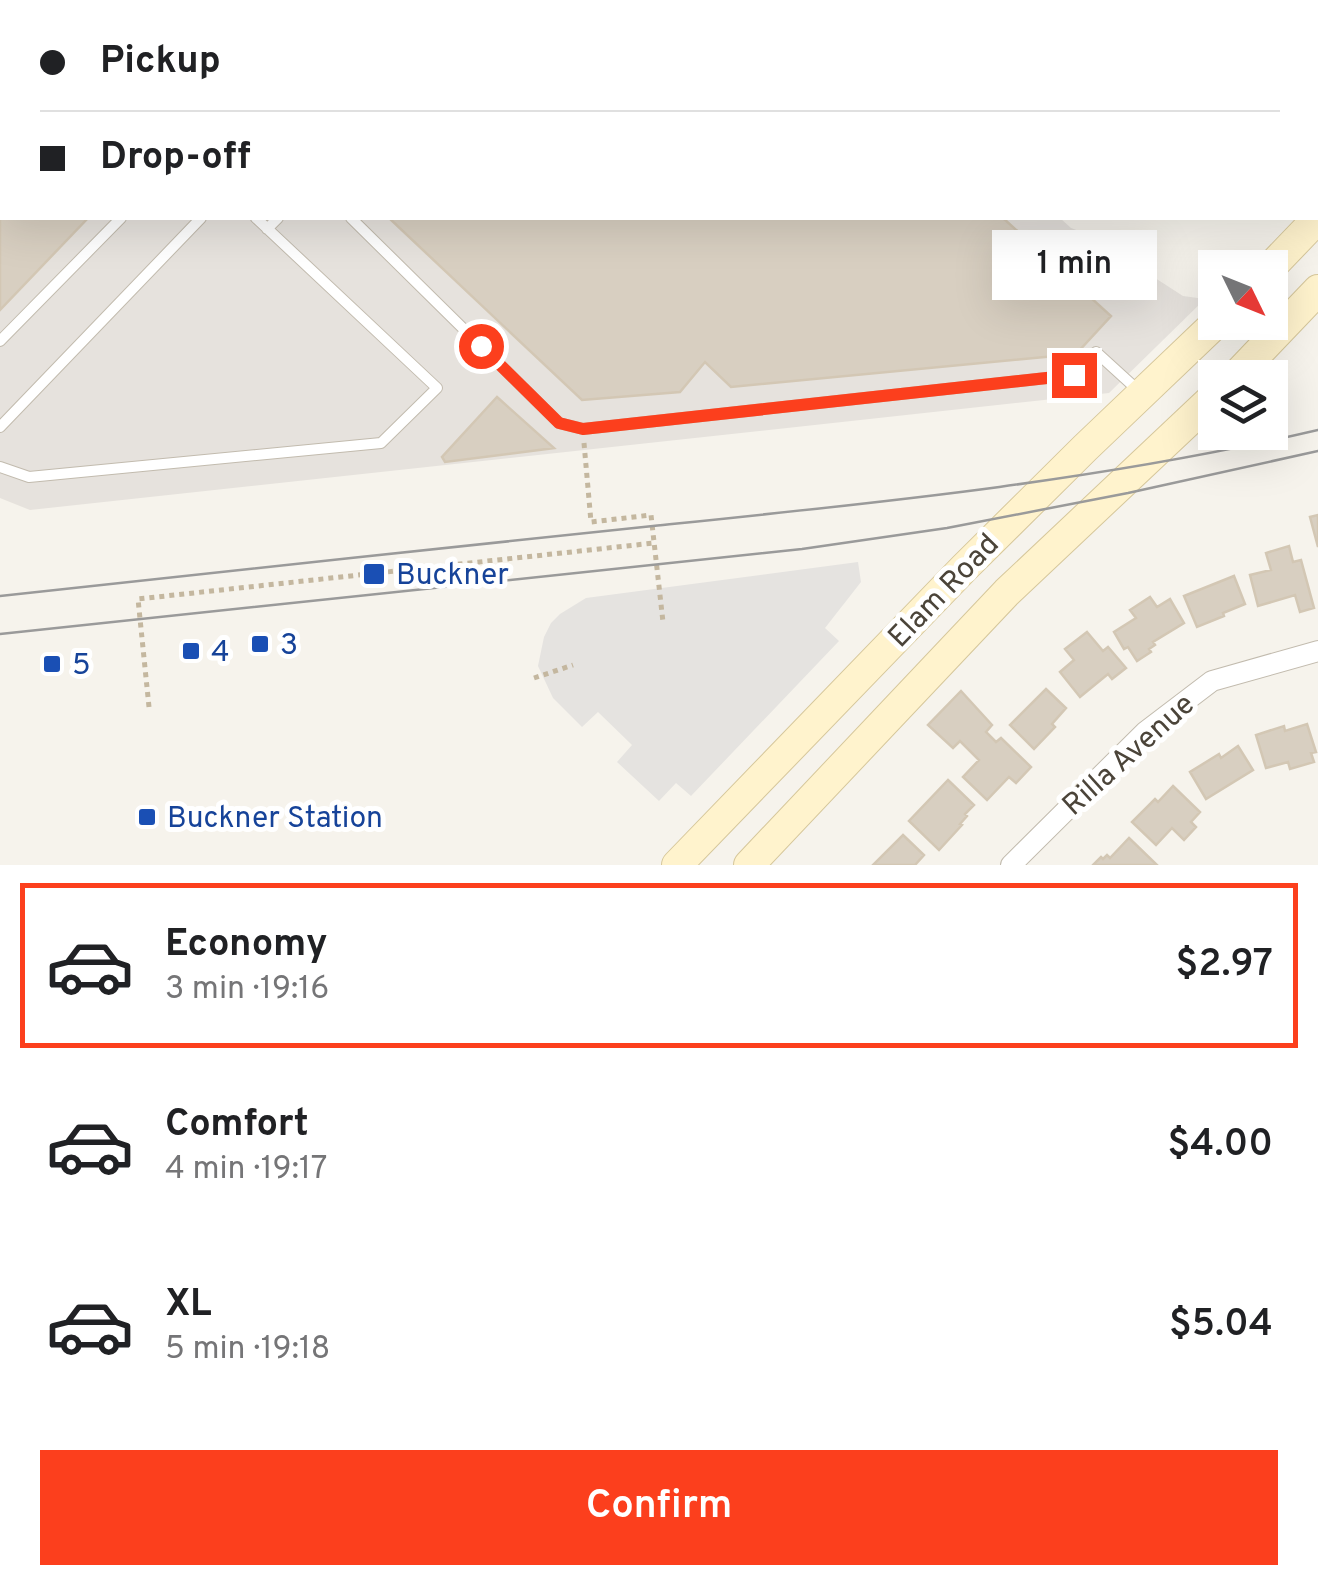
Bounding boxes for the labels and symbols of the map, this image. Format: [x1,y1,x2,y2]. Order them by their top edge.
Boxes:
callout: 1 min [992,230,1156,300]
north arrow [1198,250,1288,340]
route start [459,324,504,369]
route end [1052,353,1097,398]
street label: Elam Road [882,527,1008,656]
place label: Buckner [396,558,509,595]
marker: Buckner [361,561,387,587]
place label: 3 [280,628,298,665]
marker: 3 [249,633,271,655]
place label: 4 [211,635,230,672]
marker: 4 [180,640,202,662]
place label: 5 [72,648,91,685]
marker: 5 [41,653,63,675]
street label: Rilla Avenue [1056,687,1203,825]
place label: Buckner Station [167,801,383,838]
marker: Buckner Station [136,806,158,828]

